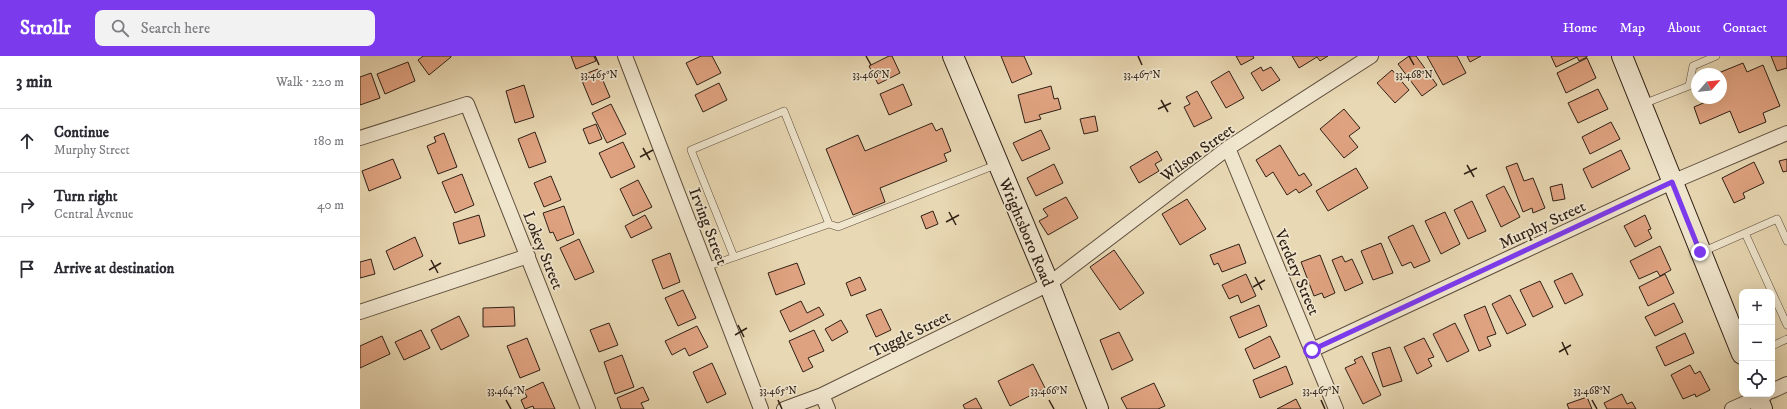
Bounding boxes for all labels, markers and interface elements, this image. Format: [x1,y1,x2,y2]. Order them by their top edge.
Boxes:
search box [95,10,375,46]
text: Strollr [20,17,71,40]
icon: search [109,17,131,39]
text: Search here [141,19,210,38]
text: Home [1563,19,1597,37]
text: Map [1619,19,1645,37]
text: About [1667,19,1701,37]
text: Contact [1723,19,1767,37]
north arrow [1691,68,1727,104]
text: 33.465°N [580,69,618,81]
text: 33.466°N [852,69,890,81]
text: 33.467°N [1123,69,1161,81]
text: 33.468°N [1395,69,1433,81]
text: 3 min [16,71,52,93]
text: Walk · 220 m [276,74,344,90]
street label: Wilson Street [1156,119,1238,187]
text: Continue [54,123,109,142]
icon: ahead [16,130,38,152]
text: 180 m [313,133,344,149]
text: Murphy Street [54,142,130,158]
street label: Wrightsboro Road [994,174,1058,290]
street label: Irving Street [684,185,732,268]
text: Turn right [54,187,117,206]
icon: right [16,194,38,216]
street label: Murphy Street [1496,196,1589,254]
text: 40 m [317,197,344,213]
text: Central Avenue [54,206,133,222]
street label: Lokey Street [518,208,568,292]
street label: Verdery Street [1270,226,1324,318]
route end [1691,243,1709,261]
icon: arrive [16,258,38,280]
text: Arrive at destination [54,259,174,278]
map controls [1739,289,1775,397]
button: + [1739,289,1775,325]
street label: Tuggle Street [867,306,954,362]
button: − [1739,325,1775,361]
route start [1303,341,1321,359]
button: locate [1739,361,1775,397]
text: 33.464°N [487,385,525,397]
text: 33.465°N [759,385,797,397]
text: 33.466°N [1030,385,1068,397]
text: 33.467°N [1302,385,1340,397]
text: 33.468°N [1573,385,1611,397]

